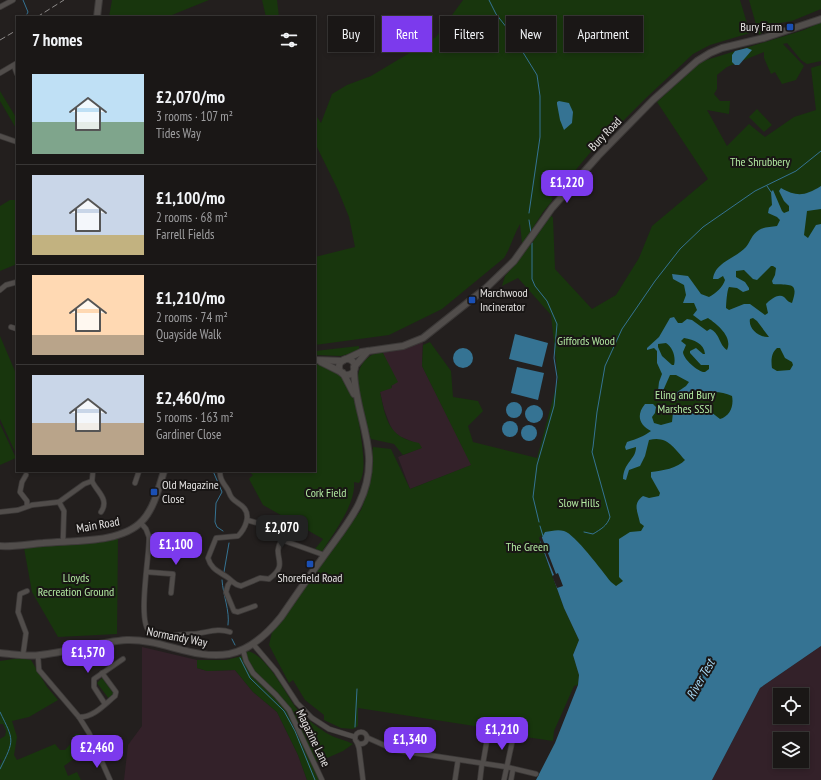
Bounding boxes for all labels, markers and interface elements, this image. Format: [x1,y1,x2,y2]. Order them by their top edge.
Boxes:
chip: Buy [328,16,374,52]
chip: Rent [382,16,432,52]
chip: Filters [440,16,498,52]
chip: New [506,16,556,52]
chip: Apartment [564,16,643,52]
place label: Bury Farm [740,19,782,34]
marker: Bury Farm [785,22,795,32]
text: 7 homes [32,29,83,51]
icon: filters [278,29,300,51]
text: £2,070/mo [156,86,225,108]
icon: home [64,90,112,138]
text: 3 rooms · 107 m² [156,108,233,125]
street label: Bury Road [585,114,624,154]
text: Tides Way [156,125,201,142]
park label: The Shrubbery [730,154,791,169]
pin: £1,220 [534,170,600,204]
text: £1,220 [550,174,584,191]
text: £1,100/mo [156,187,225,209]
icon: home [64,191,112,239]
text: 2 rooms · 68 m² [156,209,228,226]
text: Farrell Fields [156,226,215,243]
place label: Marchwood Incinerator [480,285,528,314]
text: £1,210/mo [156,287,225,309]
icon: home [64,291,112,339]
marker: Marchwood Incinerator [467,295,477,305]
text: 2 rooms · 74 m² [156,309,228,326]
text: Quayside Walk [156,326,221,343]
park label: Giffords Wood [557,333,615,348]
text: £2,460/mo [156,387,225,409]
park label: Eling and Bury Marshes SSSI [655,387,715,416]
icon: home [64,391,112,439]
text: 5 rooms · 163 m² [156,409,234,426]
text: Gardiner Close [156,426,221,443]
place label: Old Magazine Close [162,477,219,506]
park label: Cork Field [305,485,347,500]
marker: Old Magazine Close [149,487,159,497]
park label: Slow Hills [558,495,600,510]
street label: Main Road [75,513,121,536]
pin: £2,070 [249,515,315,549]
text: £2,070 [265,519,299,536]
pin: £1,100 [143,532,209,566]
text: £1,100 [159,536,193,553]
park label: The Green [506,539,548,554]
marker: Shorefield Road [305,559,315,569]
park label: Lloyds Recreation Ground [38,570,114,599]
place label: Shorefield Road [277,570,343,585]
street label: Normandy Way [145,623,209,650]
pin: £1,570 [55,640,121,674]
text: £1,570 [71,644,105,661]
water label: River Test [682,655,719,702]
map controls [773,688,809,768]
button: locate [773,688,809,724]
street label: Magazine Lane [293,707,334,769]
pin: £1,210 [469,717,535,751]
text: £1,210 [485,721,519,738]
pin: £1,340 [377,727,443,761]
text: £1,340 [393,731,427,748]
button: layers [773,732,809,768]
pin: £2,460 [64,735,130,769]
text: £2,460 [80,739,114,756]

